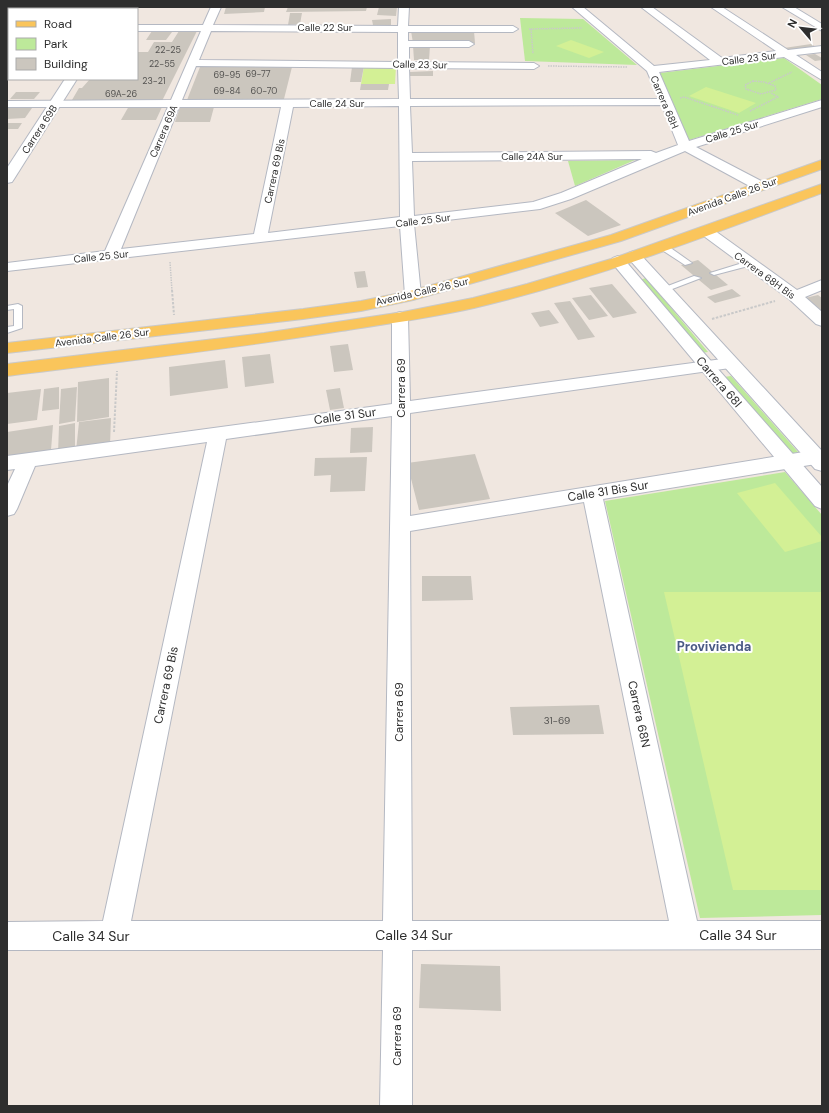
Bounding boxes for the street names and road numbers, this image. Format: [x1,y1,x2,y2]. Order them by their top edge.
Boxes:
street label: Calle 22 Sur [298,21,353,34]
street label: Calle 23 Sur [721,49,777,68]
street label: Calle 23 Sur [392,58,448,71]
street label: Carrera 68H [648,74,682,131]
street label: Calle 24 Sur [310,97,365,110]
street label: Carrera 69B [19,102,60,156]
street label: Carrera 69A [147,103,180,159]
street label: Calle 25 Sur [704,117,761,146]
street label: Carrera 69 Bis [261,138,288,205]
street label: Calle 24A Sur [501,150,563,163]
street label: Avenida Calle 26 Sur [685,174,779,219]
street label: Calle 25 Sur [395,211,452,230]
street label: Calle 25 Sur [73,247,129,266]
street label: Carrera 68H Bis [732,249,798,302]
street label: Avenida Calle 26 Sur [375,274,470,308]
street label: Avenida Calle 26 Sur [54,325,150,350]
street label: Carrera 68I [692,353,746,411]
street label: Carrera 69 [393,358,409,418]
street label: Calle 31 Sur [313,404,378,428]
street label: Calle 31 Bis Sur [566,477,650,505]
street label: Carrera 69 Bis [150,645,182,725]
street label: Carrera 68N [624,679,654,749]
street label: Carrera 69 [391,682,407,742]
street label: Calle 34 Sur [375,926,453,944]
street label: Calle 34 Sur [699,926,777,944]
street label: Calle 34 Sur [52,927,130,945]
street label: Carrera 69 [389,1006,405,1066]

